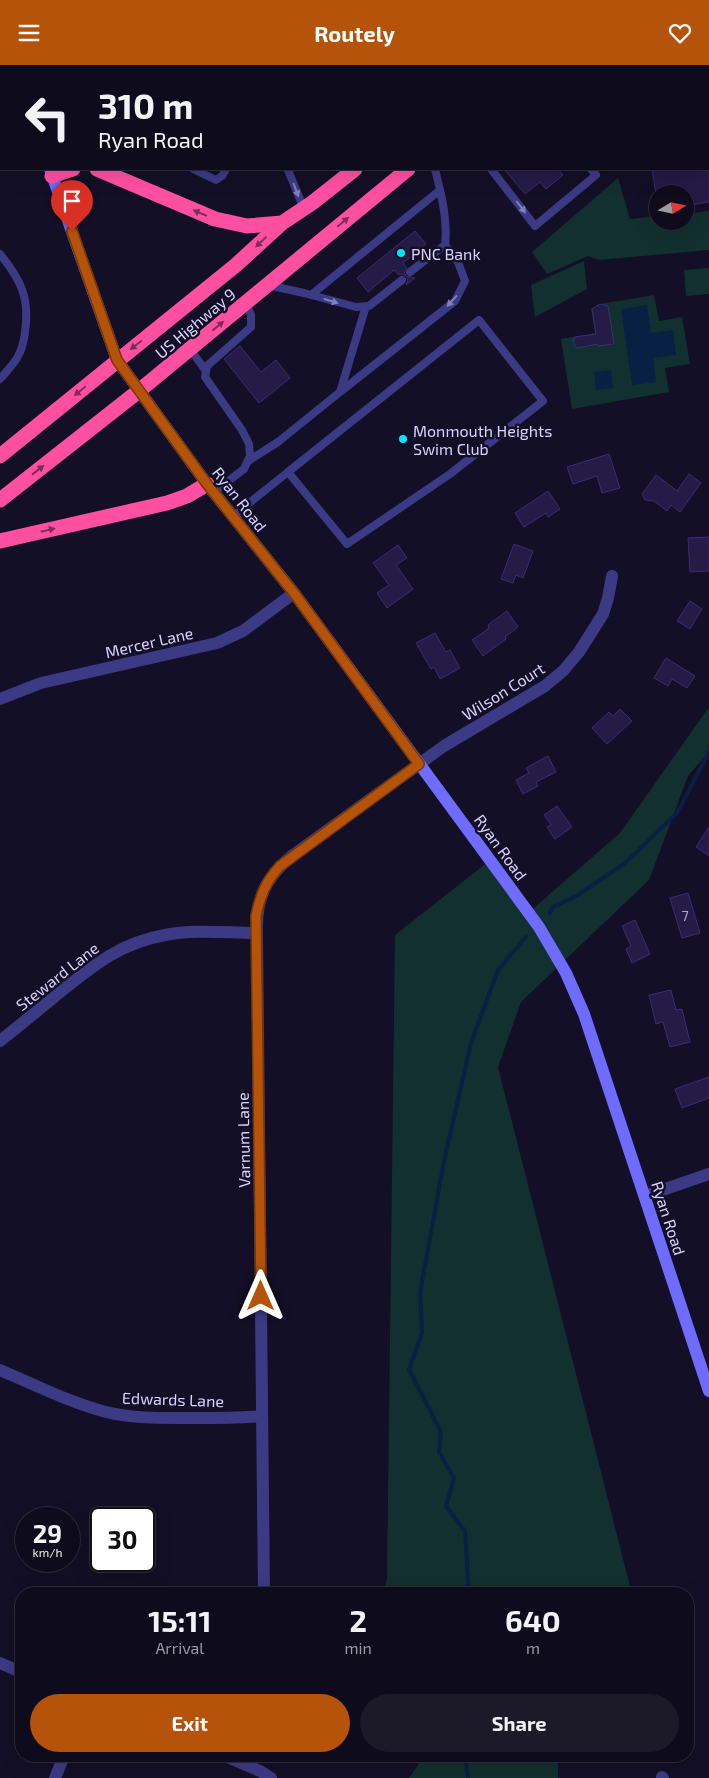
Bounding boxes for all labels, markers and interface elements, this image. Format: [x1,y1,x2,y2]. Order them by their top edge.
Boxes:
icon: menu [15,19,43,47]
icon: heart [666,19,694,47]
text: Routely [314,20,395,46]
text: 310 m [98,84,193,126]
icon: left [15,85,80,150]
text: Ryan Road [98,126,204,152]
pin [51,180,93,231]
one-way arrow [293,182,300,197]
north arrow [649,185,694,230]
map controls [649,185,694,230]
icon: arrive [58,187,86,215]
one-way arrow [515,200,526,213]
one-way arrow [193,208,207,216]
one-way arrow [337,217,350,228]
one-way arrow [256,236,268,248]
place label: PNC Bank [411,244,481,263]
marker: PNC Bank [395,247,407,259]
street label: US Highway 9 [151,284,239,362]
one-way arrow [447,295,458,307]
one-way arrow [324,298,339,306]
one-way arrow [212,321,224,332]
one-way arrow [130,340,143,351]
one-way arrow [74,386,87,397]
place label: Monmouth Heights Swim Club [413,421,552,458]
marker: Monmouth Heights Swim Club [397,433,409,445]
street label: Ryan Road [209,463,271,535]
one-way arrow [31,464,44,475]
one-way arrow [40,526,55,534]
street label: Mercer Lane [103,623,195,661]
street label: Wilson Court [458,658,548,724]
street label: Ryan Road [471,810,531,884]
house number: 7 [681,907,689,924]
street label: Steward Lane [12,938,102,1014]
street label: Varnum Lane [233,1092,253,1188]
street label: Ryan Road [648,1179,690,1257]
position arrow [234,1269,286,1321]
street label: Edwards Lane [122,1388,224,1410]
speed limit sign: 30 [90,1507,155,1572]
text: 29 [33,1518,62,1548]
text: km/h [33,1545,62,1559]
text: 15:11 [148,1602,211,1638]
text: 2 [349,1602,367,1638]
text: 640 [505,1602,561,1638]
text: Arrival [155,1638,204,1657]
text: min [345,1638,372,1657]
text: m [526,1638,540,1657]
button: Exit [30,1694,350,1752]
button: Share [360,1694,679,1752]

